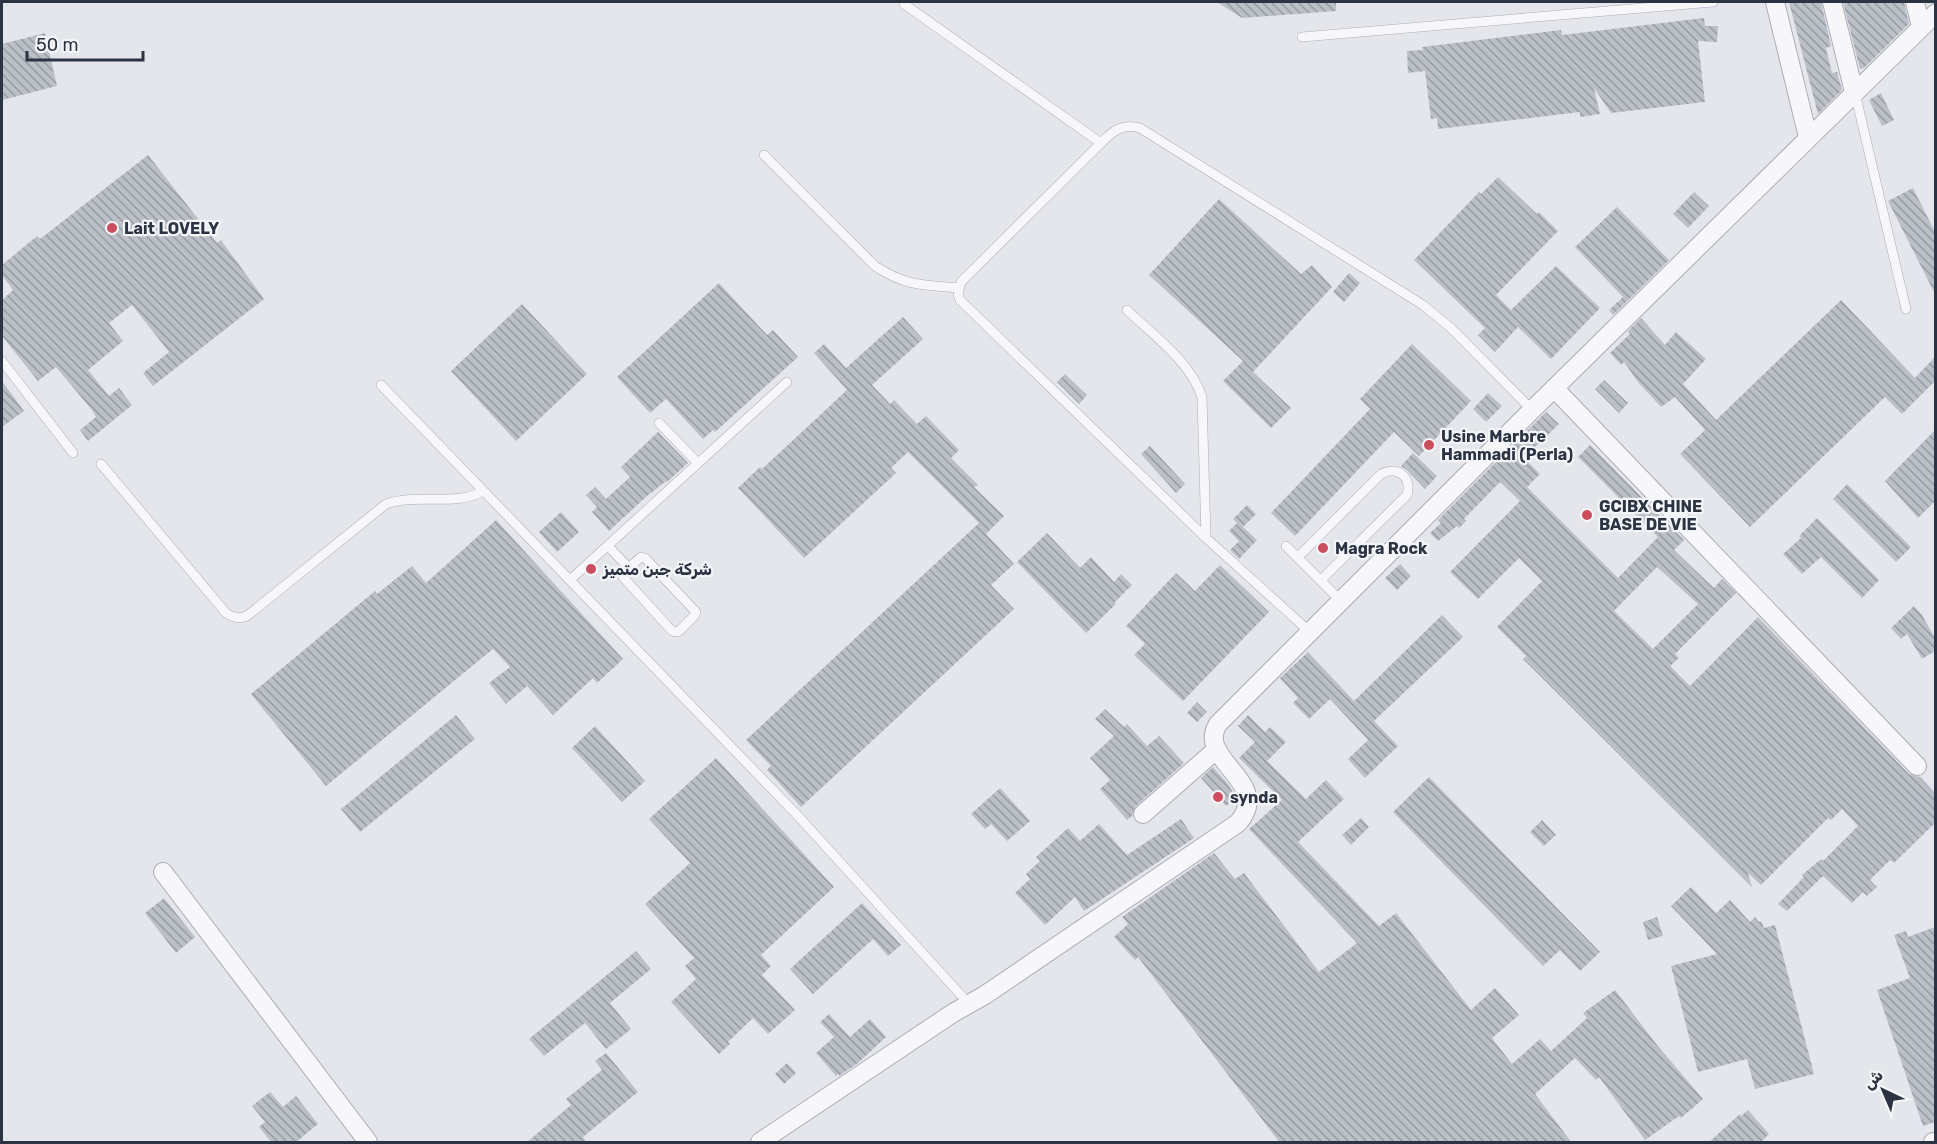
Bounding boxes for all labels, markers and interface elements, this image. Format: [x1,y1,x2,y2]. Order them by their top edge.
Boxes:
scale bar [27,24,142,62]
text: 50 m [36,34,79,56]
place label: Lait LOVELY [124,219,219,238]
marker: Lait LOVELY [105,221,119,235]
place label: Usine Marbre Hammadi (Perla) [1441,427,1573,464]
marker: Usine Marbre Hammadi (Perla) [1422,438,1436,452]
place label: GCIBX CHINE BASE DE VIE [1599,497,1702,534]
marker: GCIBX CHINE BASE DE VIE [1580,508,1594,522]
place label: Magra Rock [1335,539,1428,558]
marker: Magra Rock [1316,541,1330,555]
place label: شركة جبن متميز [602,560,712,579]
marker: شركة جبن متميز [584,562,598,576]
place label: synda [1230,788,1278,807]
marker: synda [1211,790,1225,804]
north arrow [1853,1060,1913,1120]
text: ش [1859,1066,1887,1093]

